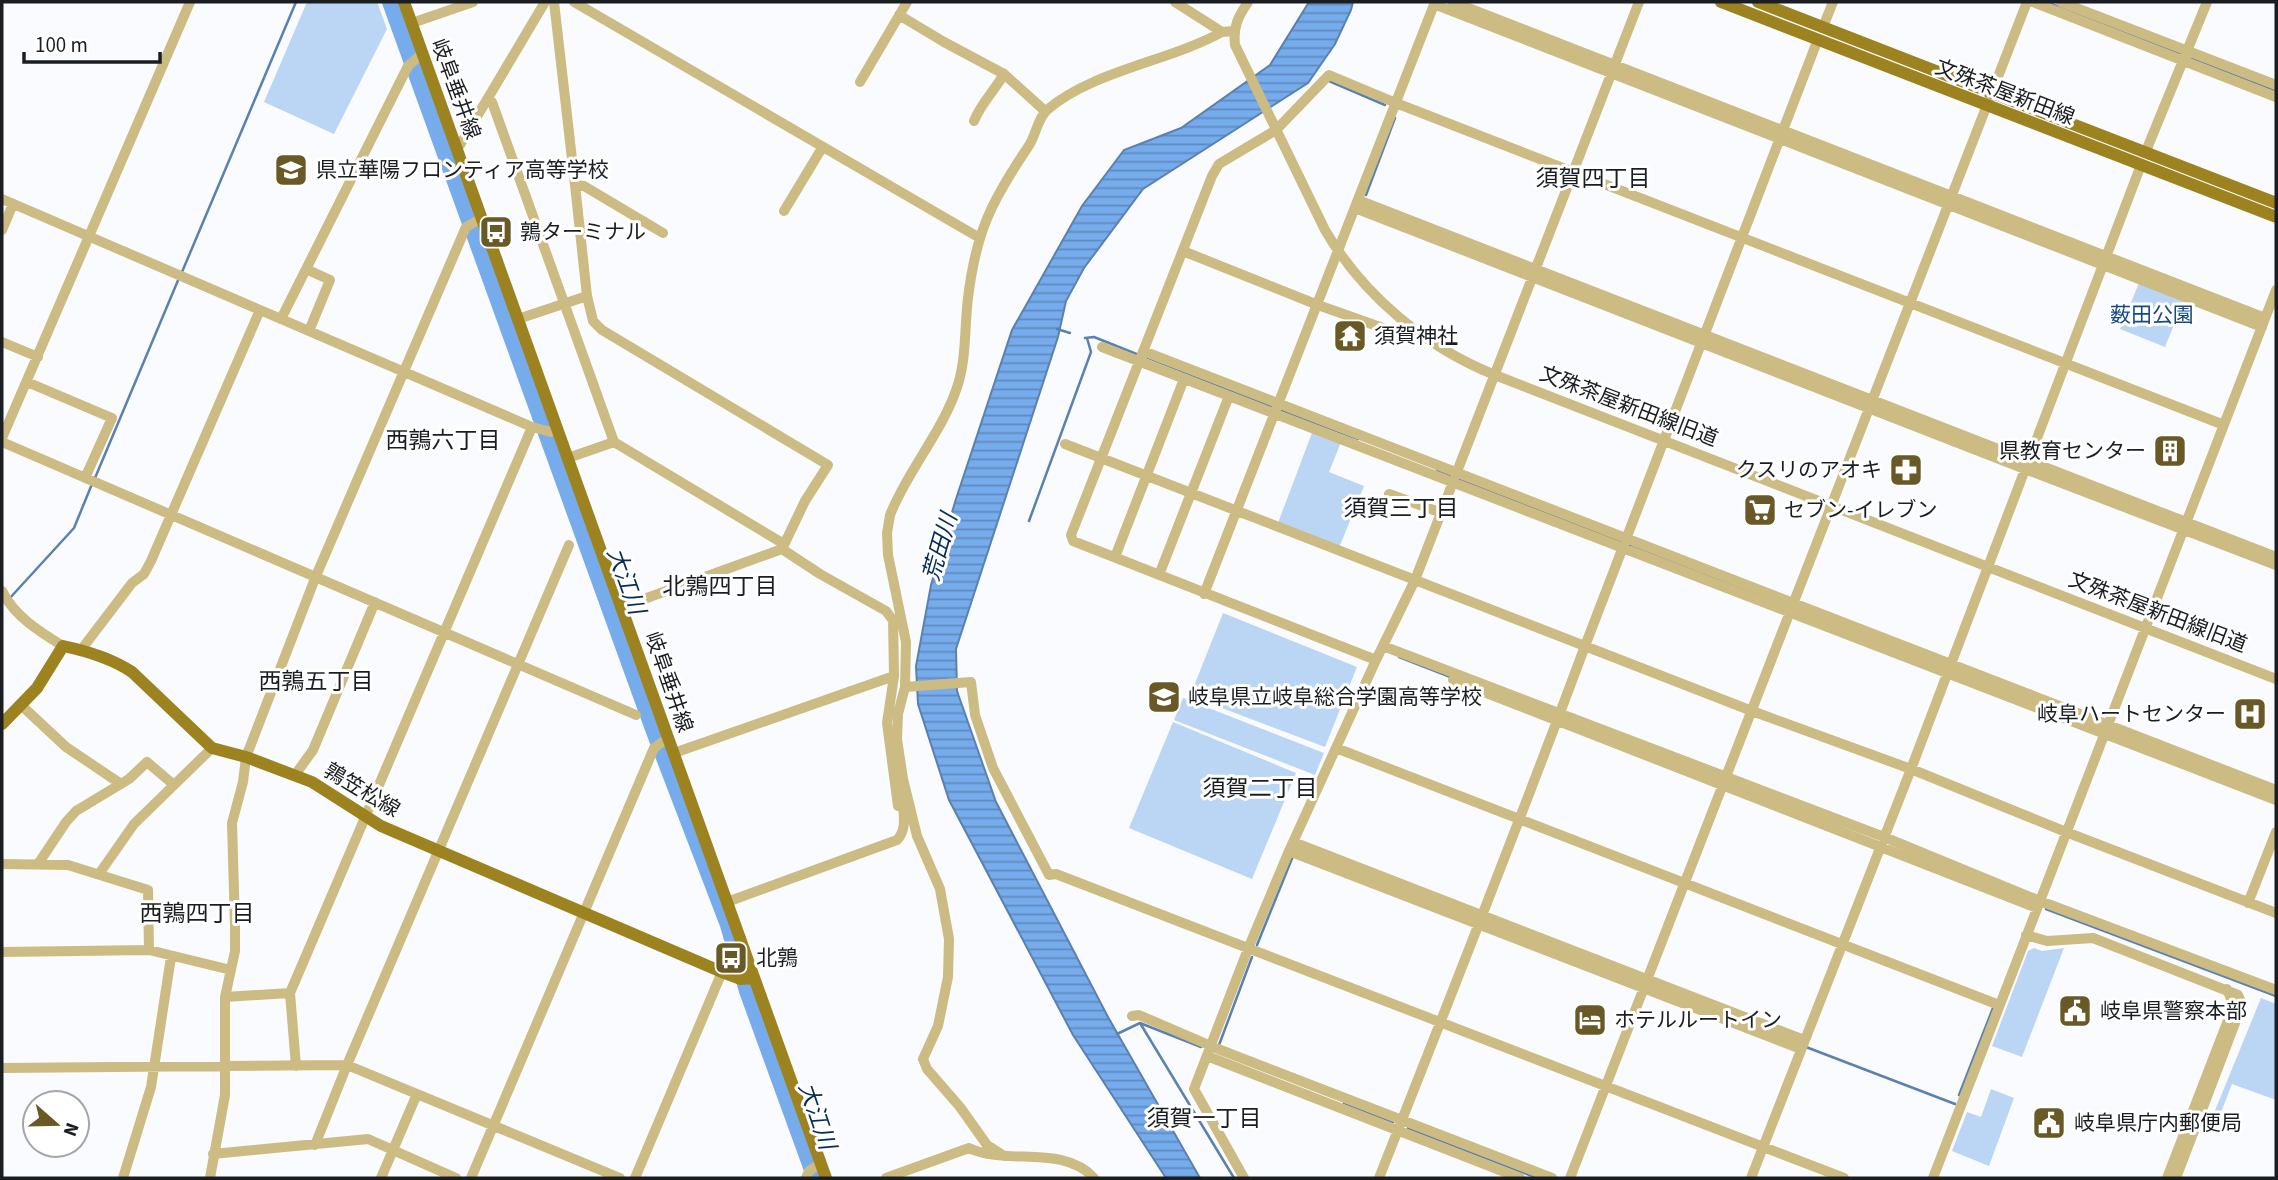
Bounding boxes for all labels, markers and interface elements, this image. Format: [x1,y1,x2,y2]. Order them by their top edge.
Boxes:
scale bar [24,21,161,65]
text: 100 m [35,30,88,60]
street label: 岐阜垂井線 [424,35,488,143]
street label: 文殊茶屋新田線 [1931,52,2079,132]
school or university icon: 県立華陽フロンティア高等学校 [272,151,310,189]
place label: 県立華陽フロンティア高等学校 [316,155,609,185]
district label: 須賀四丁目 [1536,162,1651,195]
bus stop icon: 鶉ターミナル [477,213,515,251]
place label: 鶉ターミナル [520,217,646,247]
park label: 薮田公園 [2110,300,2194,330]
temple icon: 須賀神社 [1331,317,1369,355]
place label: 須賀神社 [1374,321,1458,351]
street label: 文殊茶屋新田線旧道 [1535,358,1723,454]
district label: 西鶉六丁目 [386,424,501,457]
building icon: 県教育センター [2151,432,2189,470]
place label: 県教育センター [1999,436,2146,466]
pharmacy icon: クスリのアオキ [1887,451,1925,489]
place label: クスリのアオキ [1736,455,1882,485]
supermarket icon: セブン-イレブン [1741,491,1779,529]
district label: 須賀三丁目 [1344,492,1459,525]
place label: セブン-イレブン [1784,495,1938,525]
water label: 荒田川 [915,506,966,585]
water label: 大江川 [599,543,654,622]
street label: 文殊茶屋新田線旧道 [2064,564,2252,660]
district label: 北鶉四丁目 [663,570,778,603]
street label: 岐阜垂井線 [638,627,700,737]
district label: 西鶉五丁目 [259,665,374,698]
school or university icon: 岐阜県立岐阜総合学園高等学校 [1145,678,1183,716]
place label: 岐阜県立岐阜総合学園高等学校 [1188,682,1482,712]
hospital icon: 岐阜ハートセンター [2231,695,2269,733]
place label: 岐阜ハートセンター [2037,699,2226,729]
street label: 鶉笠松線 [318,756,406,824]
district label: 須賀二丁目 [1203,772,1318,805]
district label: 西鶉四丁目 [140,897,255,930]
bus stop icon: 北鶉 [712,939,750,977]
place label: 北鶉 [756,943,798,973]
public building icon: 岐阜県警察本部 [2056,992,2094,1030]
place label: 岐阜県警察本部 [2100,996,2247,1026]
hotel icon: ホテルルートイン [1571,1001,1609,1039]
place label: ホテルルートイン [1614,1005,1782,1035]
water label: 大江川 [790,1078,845,1157]
north arrow [21,1089,91,1159]
district label: 須賀一丁目 [1147,1102,1262,1135]
public building icon: 岐阜県庁内郵便局 [2030,1104,2068,1142]
place label: 岐阜県庁内郵便局 [2074,1108,2242,1138]
text: N [56,1119,85,1140]

